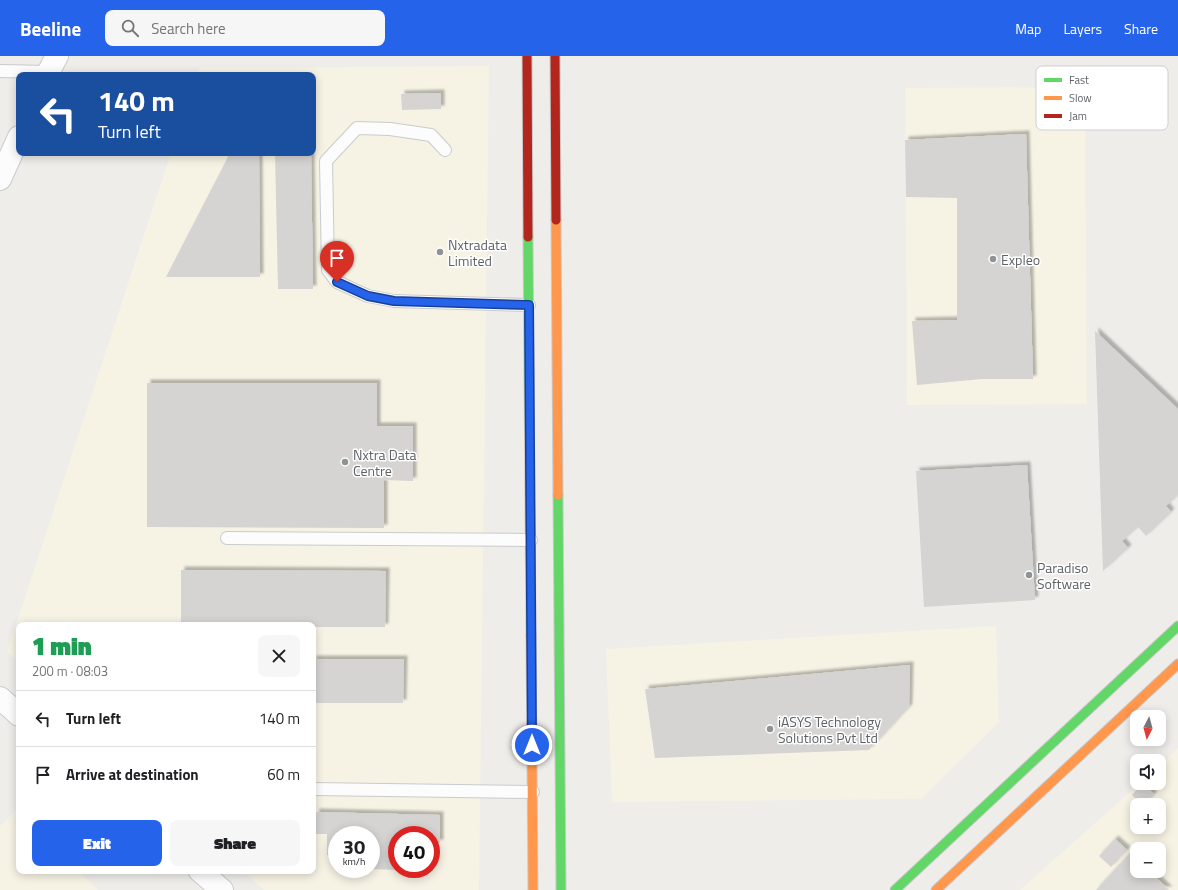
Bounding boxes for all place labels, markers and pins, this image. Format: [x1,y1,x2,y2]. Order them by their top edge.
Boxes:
place label: Nxtradata Limited [448,234,507,271]
pin [320,241,354,282]
marker: Nxtradata Limited [435,247,445,257]
place label: Expleo [1001,249,1040,270]
marker: Expleo [988,254,998,264]
place label: Nxtra Data Centre [353,444,417,481]
marker: Nxtra Data Centre [340,457,350,467]
place label: Paradiso Software [1037,557,1091,594]
marker: Paradiso Software [1024,570,1034,580]
place label: iASYS Technology Solutions Pvt Ltd [778,711,881,748]
marker: iASYS Technology Solutions Pvt Ltd [765,724,775,734]

